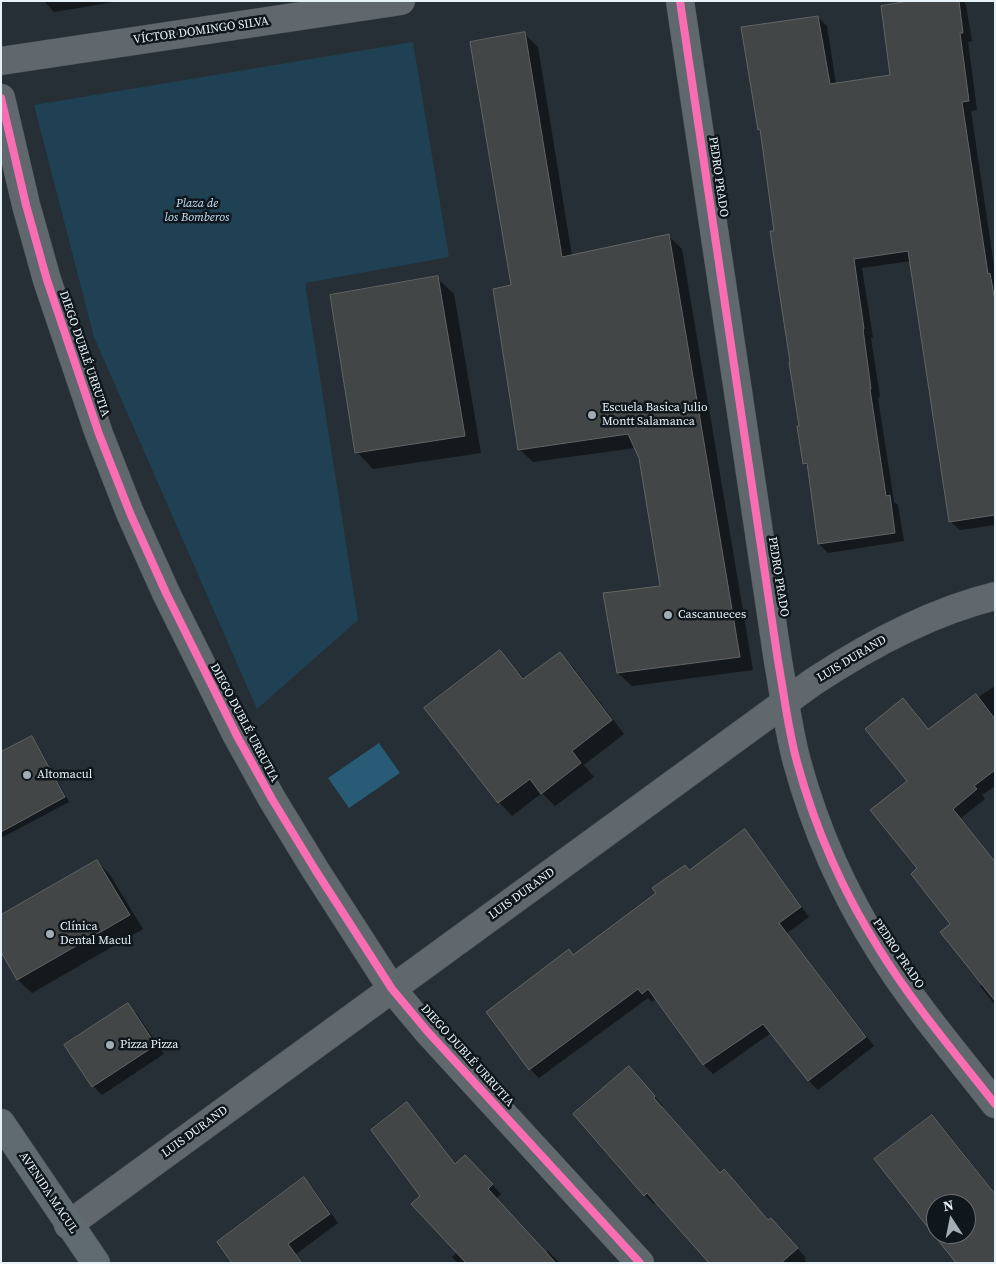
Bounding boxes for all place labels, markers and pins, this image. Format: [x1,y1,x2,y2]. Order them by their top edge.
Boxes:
place label: Escuela Basica Julio Montt Salamanca [602,401,708,429]
marker: Escuela Basica Julio Montt Salamanca [586,409,598,421]
place label: Cascanueces [678,608,746,622]
marker: Cascanueces [662,609,674,621]
place label: Altomacul [37,768,92,782]
marker: Altomacul [21,769,33,781]
place label: Clínica Dental Macul [60,920,131,948]
marker: Clínica Dental Macul [44,928,56,940]
place label: Pizza Pizza [120,1038,178,1052]
marker: Pizza Pizza [104,1039,116,1051]

